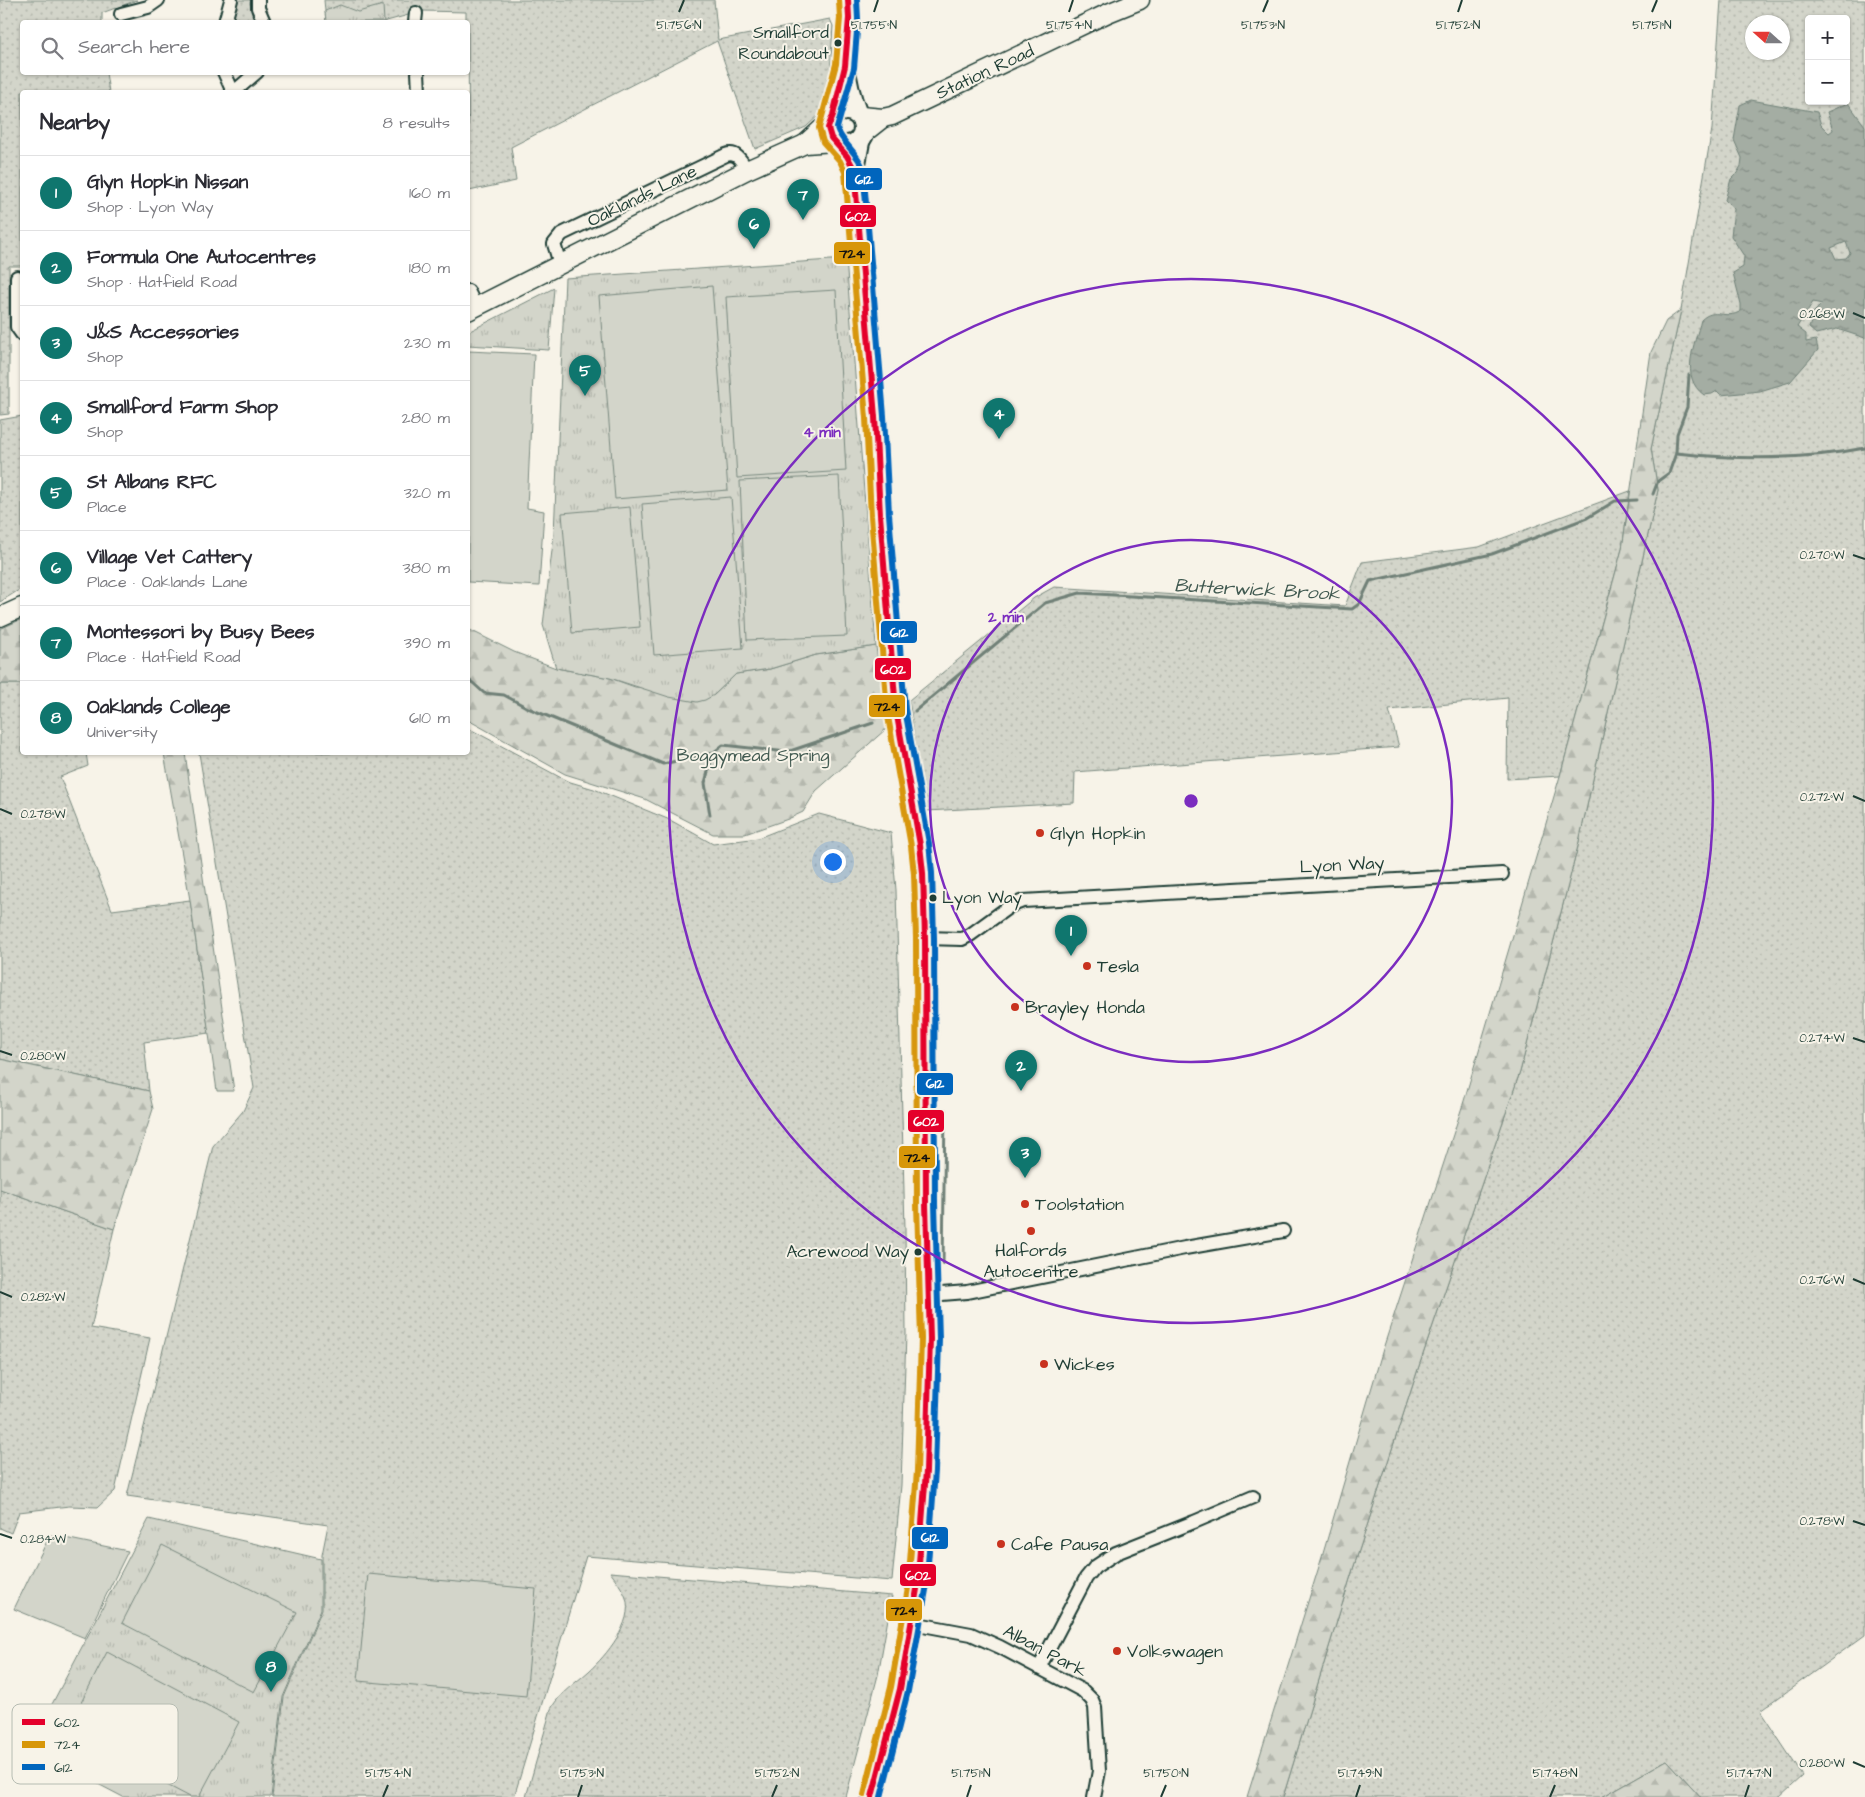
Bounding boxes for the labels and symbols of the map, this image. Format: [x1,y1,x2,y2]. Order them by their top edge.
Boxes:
north arrow [1745,15,1790,60]
text: 51.756°N [656,17,702,34]
text: 51.755°N [851,17,898,34]
text: 51.754°N [1046,17,1092,34]
text: 51.753°N [1241,17,1285,34]
text: 51.752°N [1436,17,1481,34]
text: 51.751°N [1632,17,1672,34]
place label: Smallford Roundabout [738,21,829,66]
marker: Smallford Roundabout [833,38,843,48]
street label: Station Road [932,38,1038,106]
street label: Oaklands Lane [583,159,701,233]
line badge: 612 [845,167,883,191]
text: 612 [855,170,874,190]
pin: 7 [787,179,819,220]
line badge: 602 [839,204,877,228]
text: 602 [845,207,872,227]
pin: 6 [738,208,770,249]
line badge: 724 [833,241,871,265]
text: 724 [838,244,866,264]
text: 0.268°W [1799,306,1845,323]
pin: 5 [569,355,601,396]
pin: 4 [983,398,1015,439]
text: 4 min [803,422,841,443]
text: 0.270°W [1800,547,1845,564]
water label: Butterwick Brook [1173,572,1341,608]
text: 2 min [987,607,1025,628]
line badge: 612 [880,620,918,644]
text: 612 [890,623,909,643]
line badge: 602 [874,657,912,681]
text: 602 [880,660,907,680]
line badge: 724 [868,694,906,718]
text: 724 [873,697,901,717]
park label: Boggymead Spring [676,743,830,769]
text: 0.272°W [1800,789,1845,806]
centre of rings [1182,792,1200,810]
text: 0.278°W [20,806,66,823]
place label: Glyn Hopkin [1050,821,1145,847]
marker: Glyn Hopkin [1034,827,1046,839]
your location [820,849,846,875]
street label: Lyon Way [1299,850,1385,881]
place label: Lyon Way [942,886,1023,911]
marker: Lyon Way [928,893,938,903]
pin: 1 [1055,915,1087,956]
place label: Tesla [1097,954,1139,979]
marker: Tesla [1081,960,1093,972]
place label: Brayley Honda [1025,995,1145,1021]
marker: Brayley Honda [1009,1001,1021,1013]
text: 0.274°W [1799,1030,1846,1047]
text: 0.280°W [20,1048,66,1065]
pin: 2 [1005,1050,1037,1091]
line badge: 612 [916,1072,954,1096]
text: 612 [926,1074,945,1094]
line badge: 602 [907,1109,945,1133]
text: 602 [913,1112,940,1132]
pin: 3 [1009,1137,1041,1178]
line badge: 724 [898,1145,936,1169]
text: 724 [903,1148,931,1168]
place label: Toolstation [1035,1192,1124,1217]
marker: Toolstation [1019,1198,1031,1210]
marker: Halfords Autocentre [1025,1225,1037,1237]
place label: Halfords Autocentre [983,1238,1079,1284]
place label: Acrewood Way [786,1240,910,1265]
marker: Acrewood Way [913,1247,923,1257]
text: 0.276°W [1800,1272,1845,1289]
text: 0.282°W [21,1289,66,1306]
place label: Wickes [1054,1352,1115,1377]
marker: Wickes [1038,1358,1050,1370]
text: 0.278°W [1799,1513,1845,1530]
line badge: 612 [911,1526,949,1550]
text: 612 [921,1528,940,1548]
text: 0.284°W [20,1531,67,1548]
place label: Cafe Pausa [1011,1532,1109,1557]
marker: Cafe Pausa [995,1538,1007,1550]
line badge: 602 [899,1563,937,1587]
text: 602 [905,1566,932,1586]
line badge: 724 [885,1598,923,1622]
text: 724 [890,1601,918,1621]
street label: Alban Park [999,1618,1091,1684]
place label: Volkswagen [1127,1639,1223,1665]
marker: Volkswagen [1111,1645,1123,1657]
pin: 8 [255,1651,287,1692]
legend [12,1704,178,1784]
text: 602 [54,1713,80,1733]
text: 724 [54,1735,81,1755]
text: 0.280°W [1799,1755,1845,1772]
text: 612 [54,1758,73,1778]
text: 51.754°N [365,1765,411,1782]
text: 51.753°N [560,1765,604,1782]
text: 51.752°N [755,1765,800,1782]
text: 51.751°N [951,1765,991,1782]
text: 51.750°N [1143,1765,1189,1782]
text: 51.749°N [1338,1765,1383,1782]
text: 51.748°N [1532,1765,1578,1782]
text: 51.747°N [1727,1765,1772,1782]

